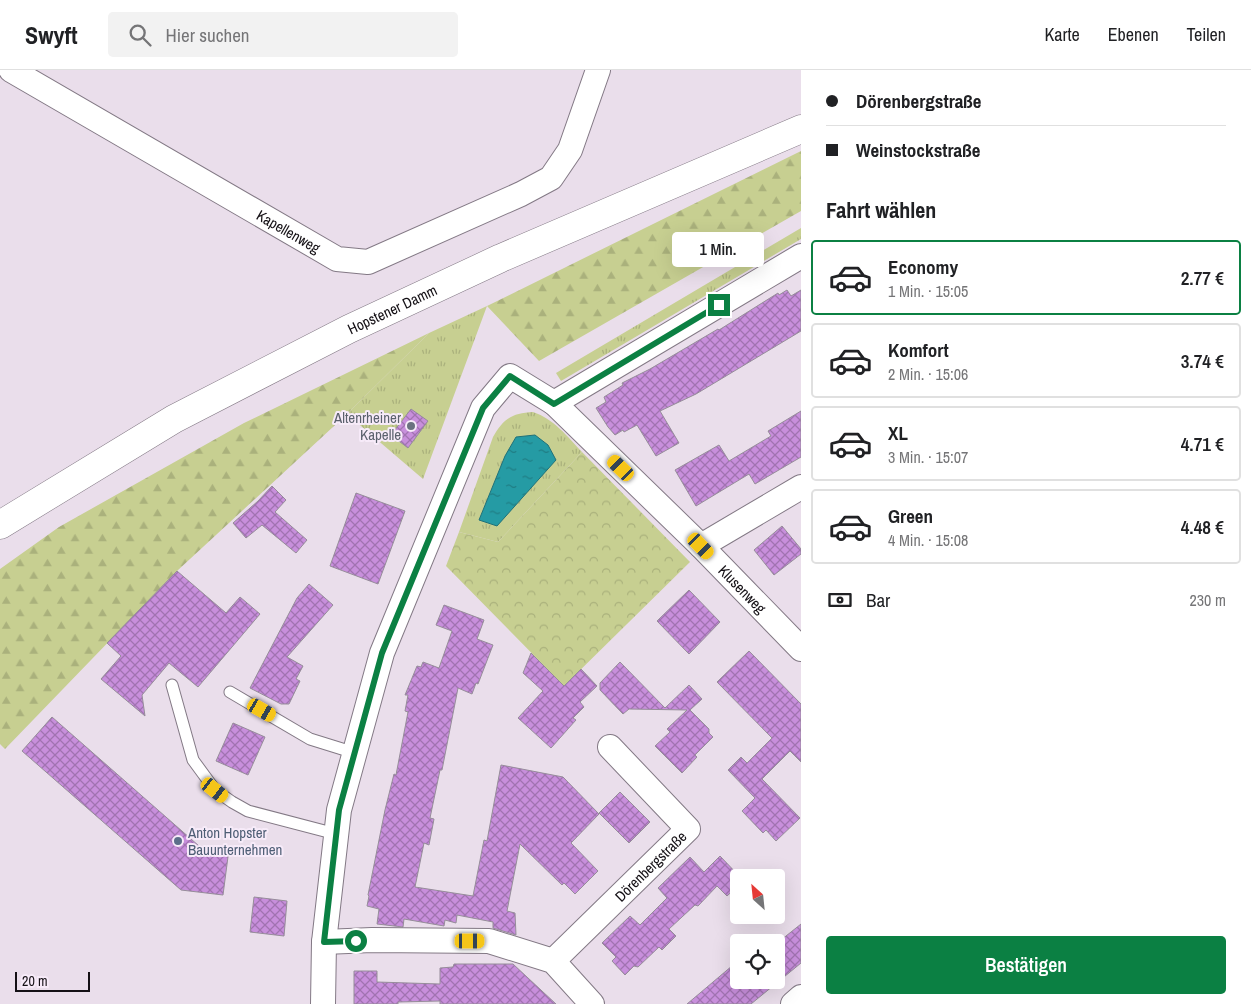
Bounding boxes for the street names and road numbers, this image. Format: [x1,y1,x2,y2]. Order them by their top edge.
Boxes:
street label: Kapellenweg [253,204,325,258]
street label: Hopstener Damm [344,279,440,339]
street label: Klusenweg [714,560,771,618]
street label: Dörenbergstraße [610,826,691,906]

